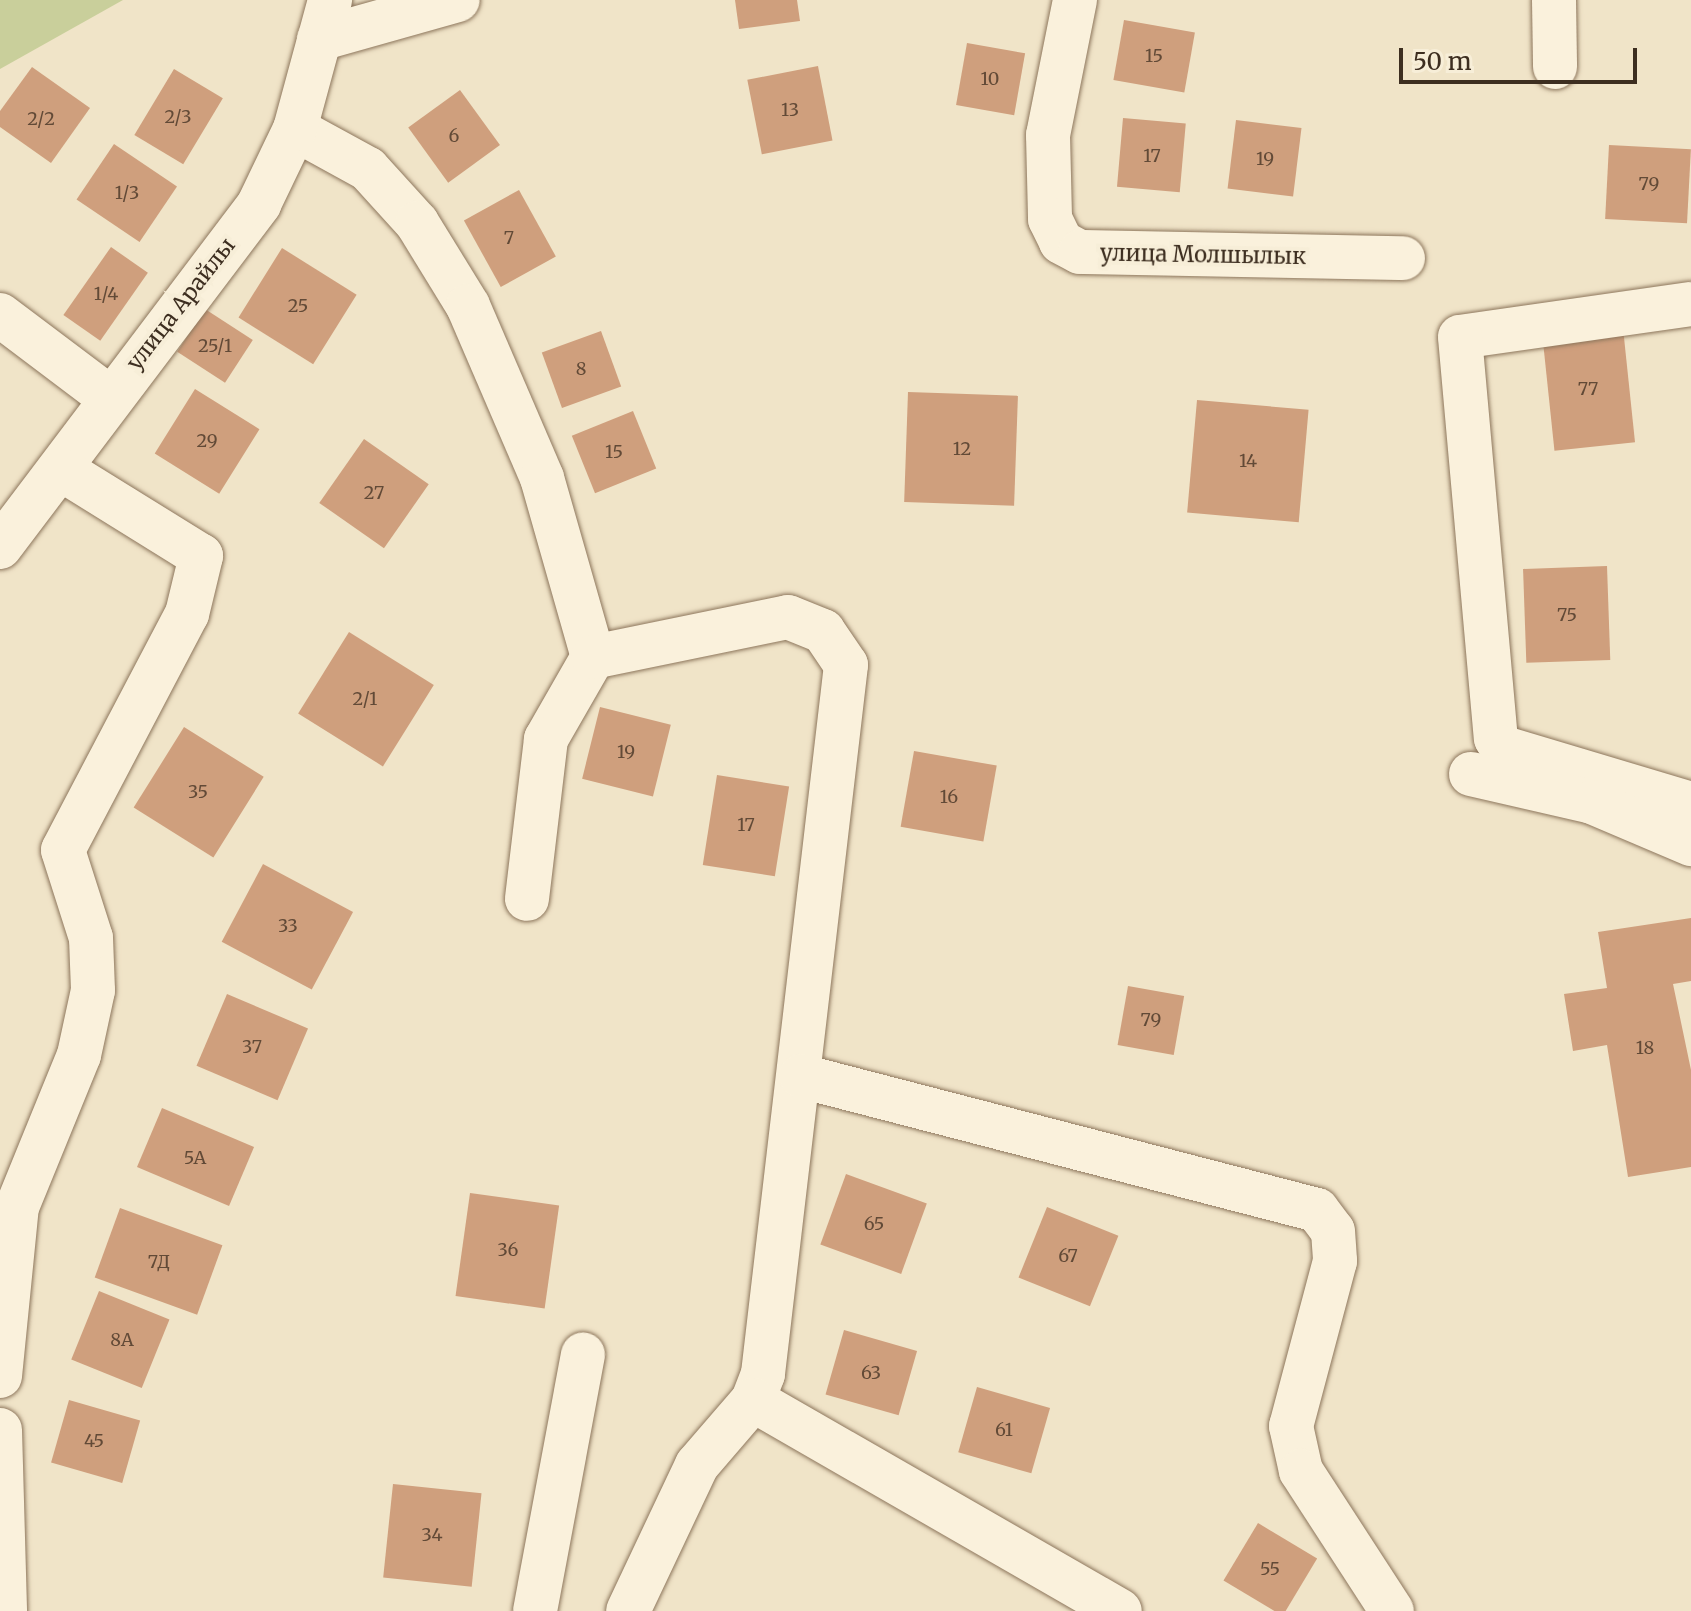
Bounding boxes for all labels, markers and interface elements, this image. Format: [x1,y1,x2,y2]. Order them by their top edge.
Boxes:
scale bar [1403,32,1641,82]
house number: 15 [1145,45,1163,67]
text: 50 m [1413,46,1472,77]
house number: 10 [981,68,999,90]
house number: 13 [781,99,799,121]
house number: 2/3 [164,106,192,128]
house number: 2/2 [27,108,55,130]
house number: 6 [449,125,459,147]
house number: 17 [1143,145,1161,167]
house number: 19 [1256,148,1274,170]
house number: 79 [1639,173,1659,195]
house number: 1/3 [115,182,139,204]
house number: 7 [504,227,514,249]
street label: улица Арайлы [121,233,241,375]
street label: улица Молшылык [1100,240,1306,270]
house number: 1/4 [94,283,118,305]
house number: 25 [288,295,308,317]
house number: 25/1 [198,335,232,357]
house number: 8 [576,358,586,380]
house number: 77 [1578,378,1598,400]
house number: 29 [196,430,218,452]
house number: 12 [953,438,971,460]
house number: 15 [605,441,623,463]
house number: 14 [1239,450,1257,472]
house number: 27 [364,482,384,504]
house number: 75 [1557,604,1577,626]
house number: 2/1 [353,688,377,710]
house number: 19 [617,741,635,763]
house number: 35 [188,781,208,803]
house number: 16 [940,786,958,808]
house number: 17 [737,814,755,836]
house number: 33 [278,915,298,937]
house number: 79 [1141,1009,1161,1031]
house number: 37 [242,1036,262,1058]
house number: 18 [1636,1037,1654,1059]
house number: 5А [184,1147,206,1169]
house number: 65 [864,1213,884,1235]
house number: 36 [498,1239,518,1261]
house number: 67 [1058,1245,1078,1267]
house number: 7Д [148,1251,170,1273]
house number: 8А [110,1329,134,1351]
house number: 63 [861,1362,881,1384]
house number: 61 [995,1419,1013,1441]
house number: 45 [84,1430,104,1452]
house number: 34 [421,1524,443,1546]
house number: 55 [1260,1558,1280,1580]

